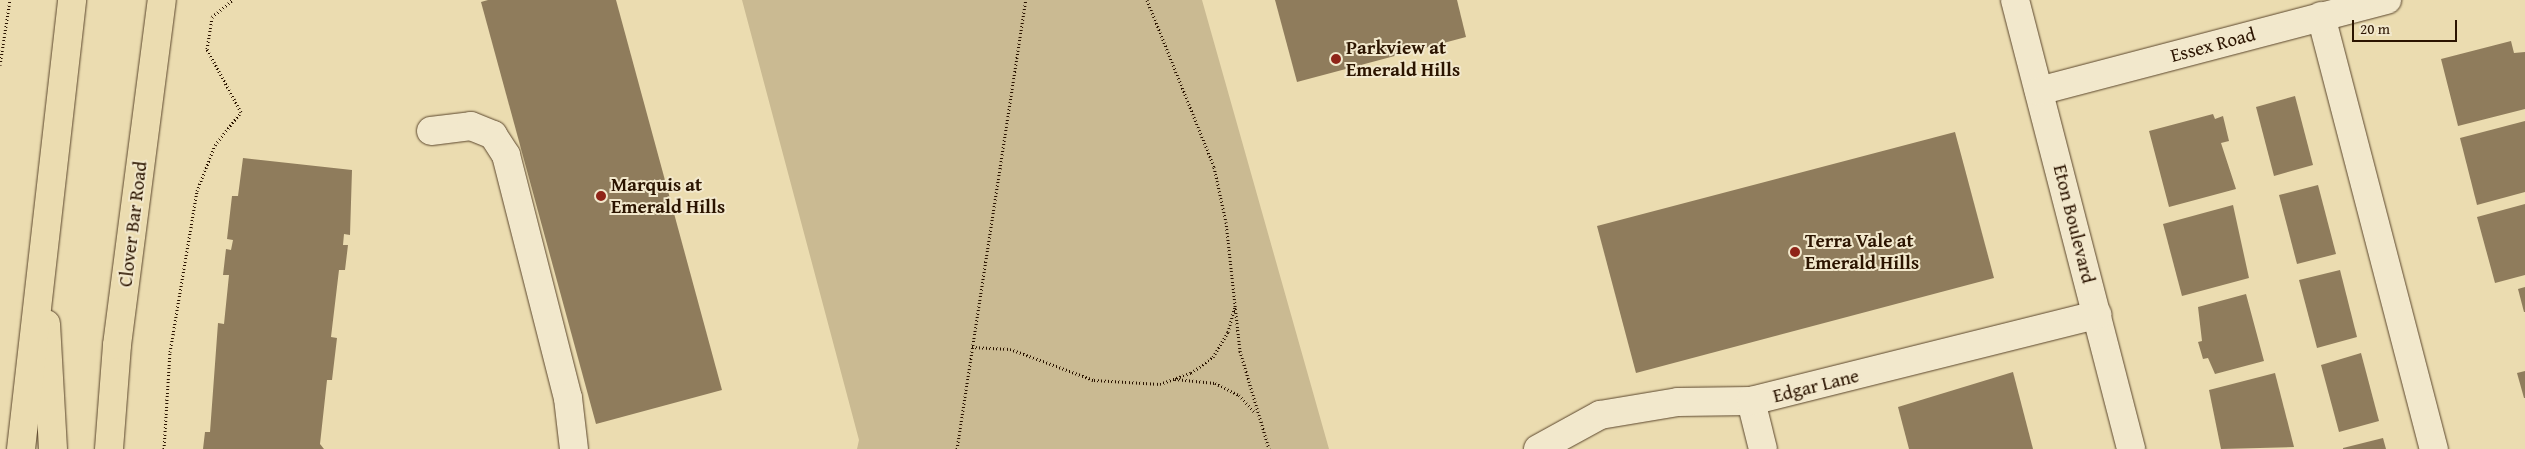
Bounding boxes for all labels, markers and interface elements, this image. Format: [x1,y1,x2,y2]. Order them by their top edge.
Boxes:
scale bar [2355,10,2460,42]
text: 20 m [2360,18,2390,39]
street label: Essex Road [2168,23,2258,67]
place label: Parkview at Emerald Hills [1346,37,1460,81]
marker: Parkview at Emerald Hills [1330,53,1342,65]
street label: Clover Bar Road [114,160,152,288]
street label: Eton Boulevard [2048,162,2100,286]
place label: Marquis at Emerald Hills [611,174,725,218]
marker: Marquis at Emerald Hills [595,190,607,202]
place label: Terra Vale at Emerald Hills [1805,230,1919,274]
marker: Terra Vale at Emerald Hills [1789,246,1801,258]
street label: Edgar Lane [1771,364,1861,408]

